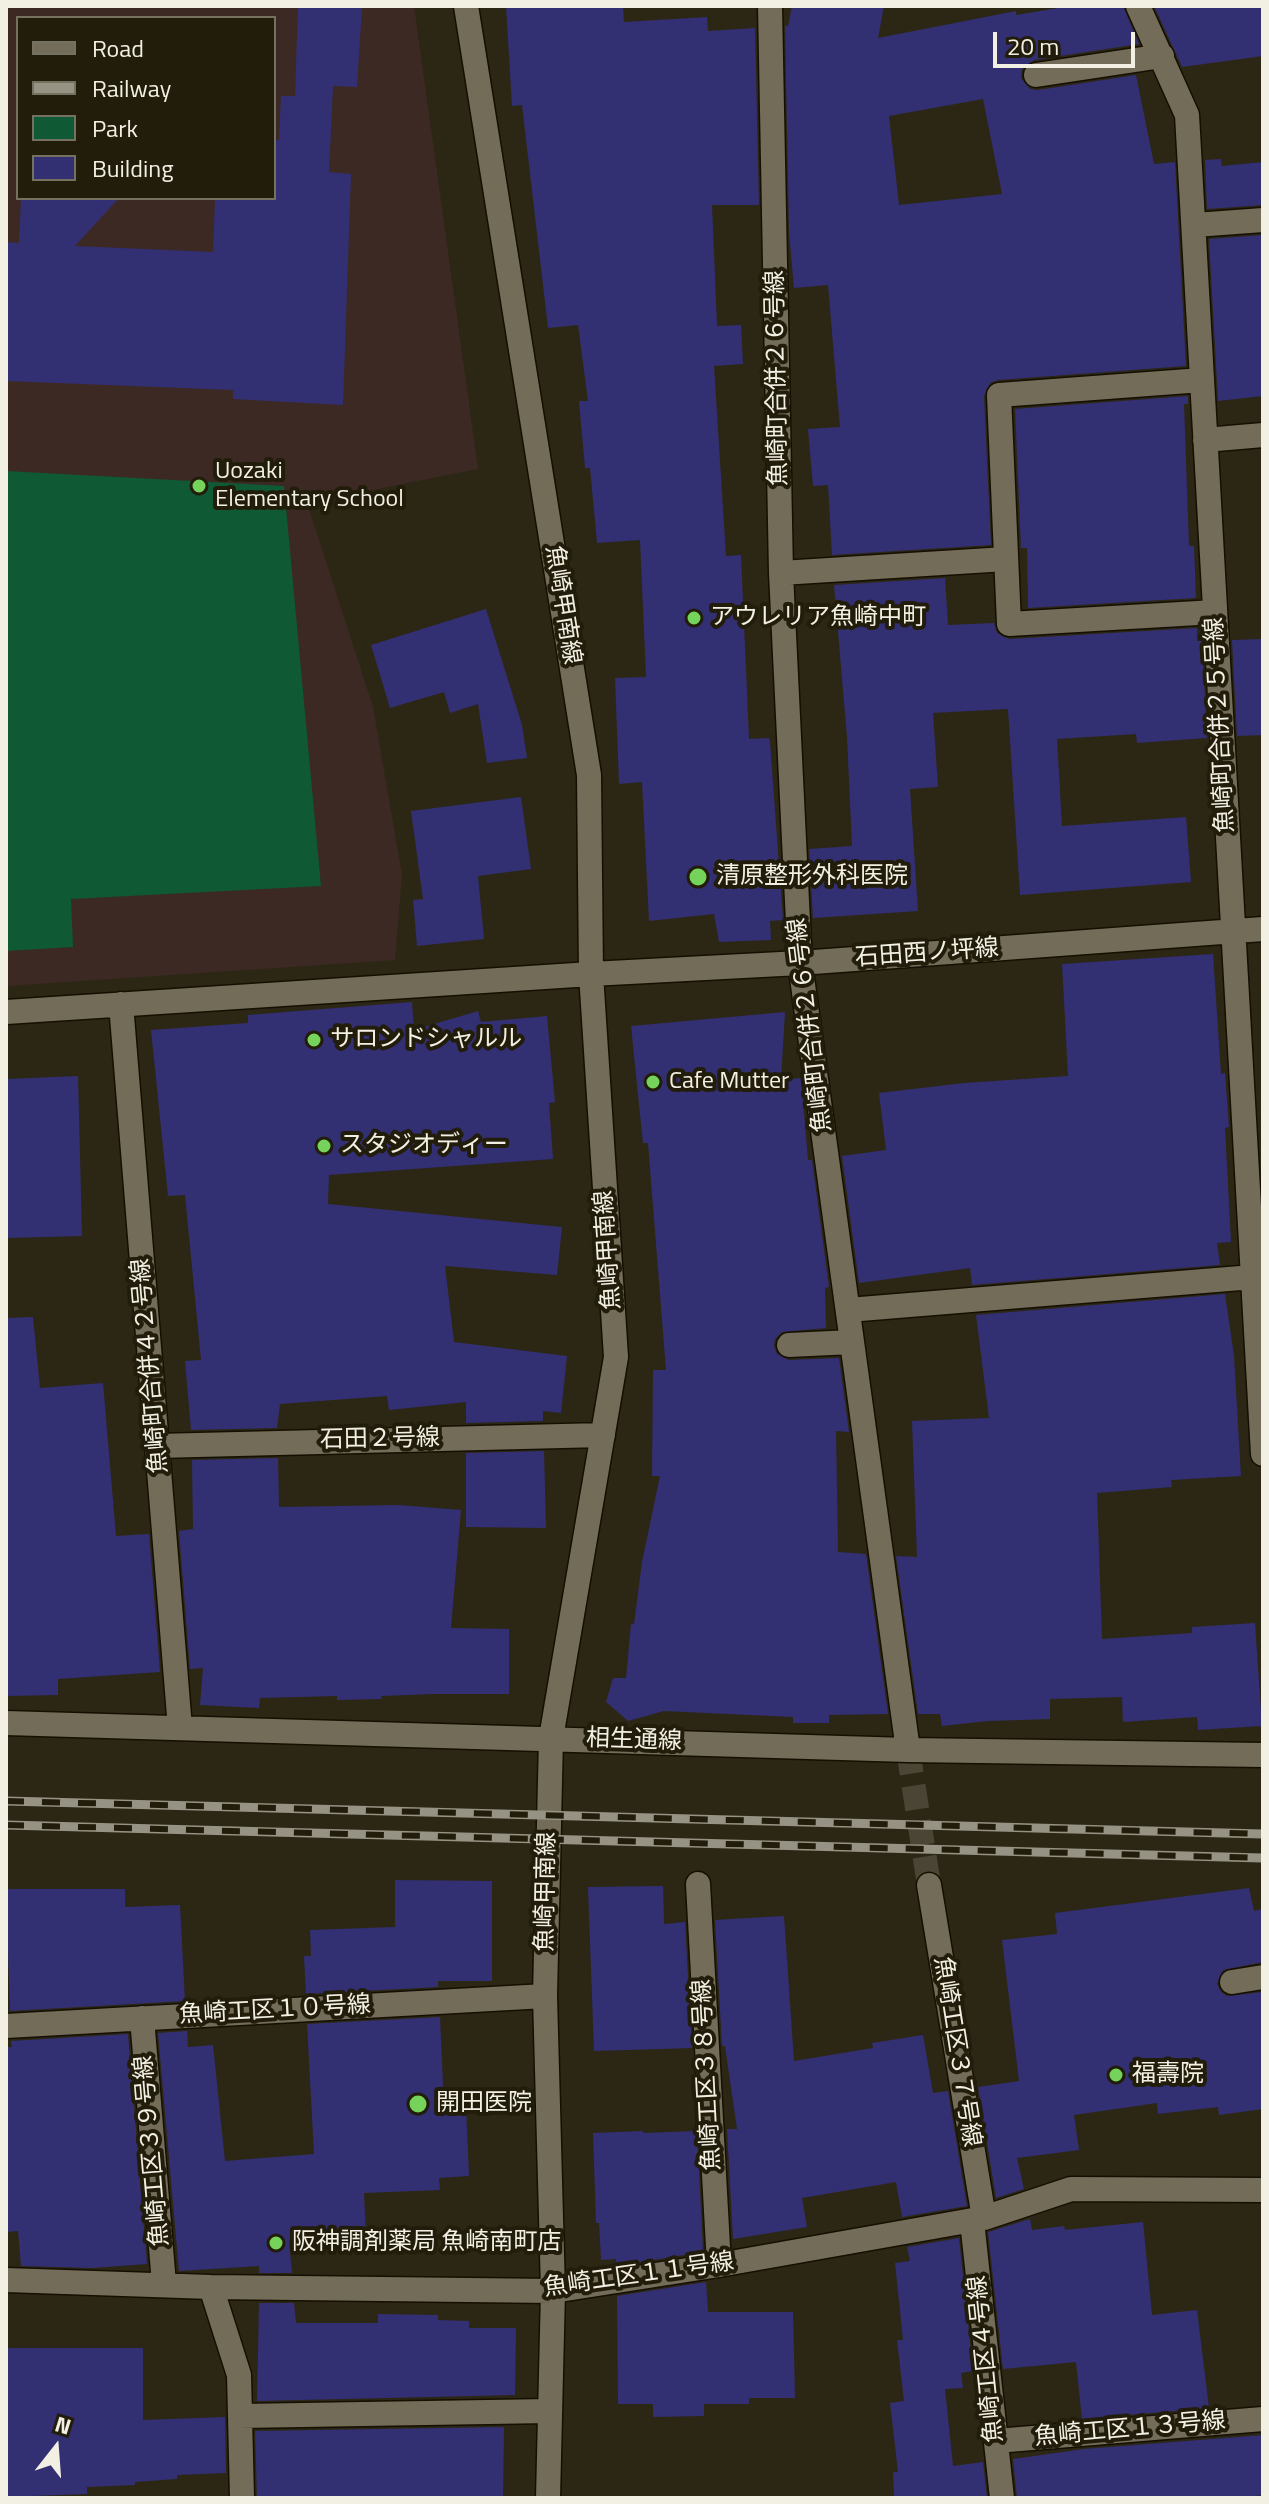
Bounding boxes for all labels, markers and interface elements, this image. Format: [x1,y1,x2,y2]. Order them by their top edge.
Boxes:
legend [16,16,276,200]
scale bar [997,16,1139,66]
text: 20 m [1007,28,1059,64]
text: Road [92,30,144,66]
text: Railway [92,70,171,106]
text: Park [92,110,138,146]
text: Building [92,150,174,186]
street label: 魚崎町合併２６号線 [762,270,794,486]
place label: Uozaki Elementary School [215,458,404,514]
marker: Uozaki Elementary School [190,477,208,495]
street label: 魚崎甲南線 [538,543,586,667]
place label: アウレリア魚崎中町 [710,604,926,632]
marker: アウレリア魚崎中町 [685,609,703,627]
street label: 魚崎町合併２５号線 [1201,616,1241,834]
place label: 清原整形外科医院 [716,863,908,891]
marker: 清原整形外科医院 [687,866,709,888]
street label: 魚崎町合併２６号線 [784,916,838,1134]
street label: 石田西ノ坪線 [854,935,1000,973]
place label: サロンドシャルル [330,1026,522,1054]
marker: サロンドシャルル [305,1031,323,1049]
place label: Cafe Mutter [669,1068,789,1096]
marker: Cafe Mutter [644,1073,662,1091]
place label: スタジオディー [340,1132,508,1160]
marker: スタジオディー [315,1137,333,1155]
street label: 魚崎甲南線 [590,1189,628,1311]
street label: 魚崎町合併４２号線 [127,1257,175,1475]
street label: 石田２号線 [320,1425,440,1455]
street label: 相生通線 [586,1725,682,1757]
street label: 魚崎甲南線 [532,1832,562,1952]
street label: 魚崎工区３７号線 [927,1955,985,2149]
street label: 魚崎工区３８号線 [689,1978,727,2172]
street label: 魚崎工区１０号線 [178,1992,372,2030]
street label: 魚崎工区３９号線 [130,2054,176,2248]
place label: 福壽院 [1132,2061,1204,2089]
marker: 福壽院 [1107,2066,1125,2084]
place label: 開田医院 [436,2090,532,2118]
marker: 開田医院 [407,2093,429,2115]
place label: 阪神調剤薬局 魚崎南町店 [292,2229,561,2257]
marker: 阪神調剤薬局 魚崎南町店 [267,2234,285,2252]
street label: 魚崎工区１１号線 [542,2248,736,2304]
street label: 魚崎工区４号線 [964,2274,1010,2444]
text: N [51,2407,75,2444]
street label: 魚崎工区１３号線 [1033,2407,1227,2453]
north arrow [16,2408,96,2488]

